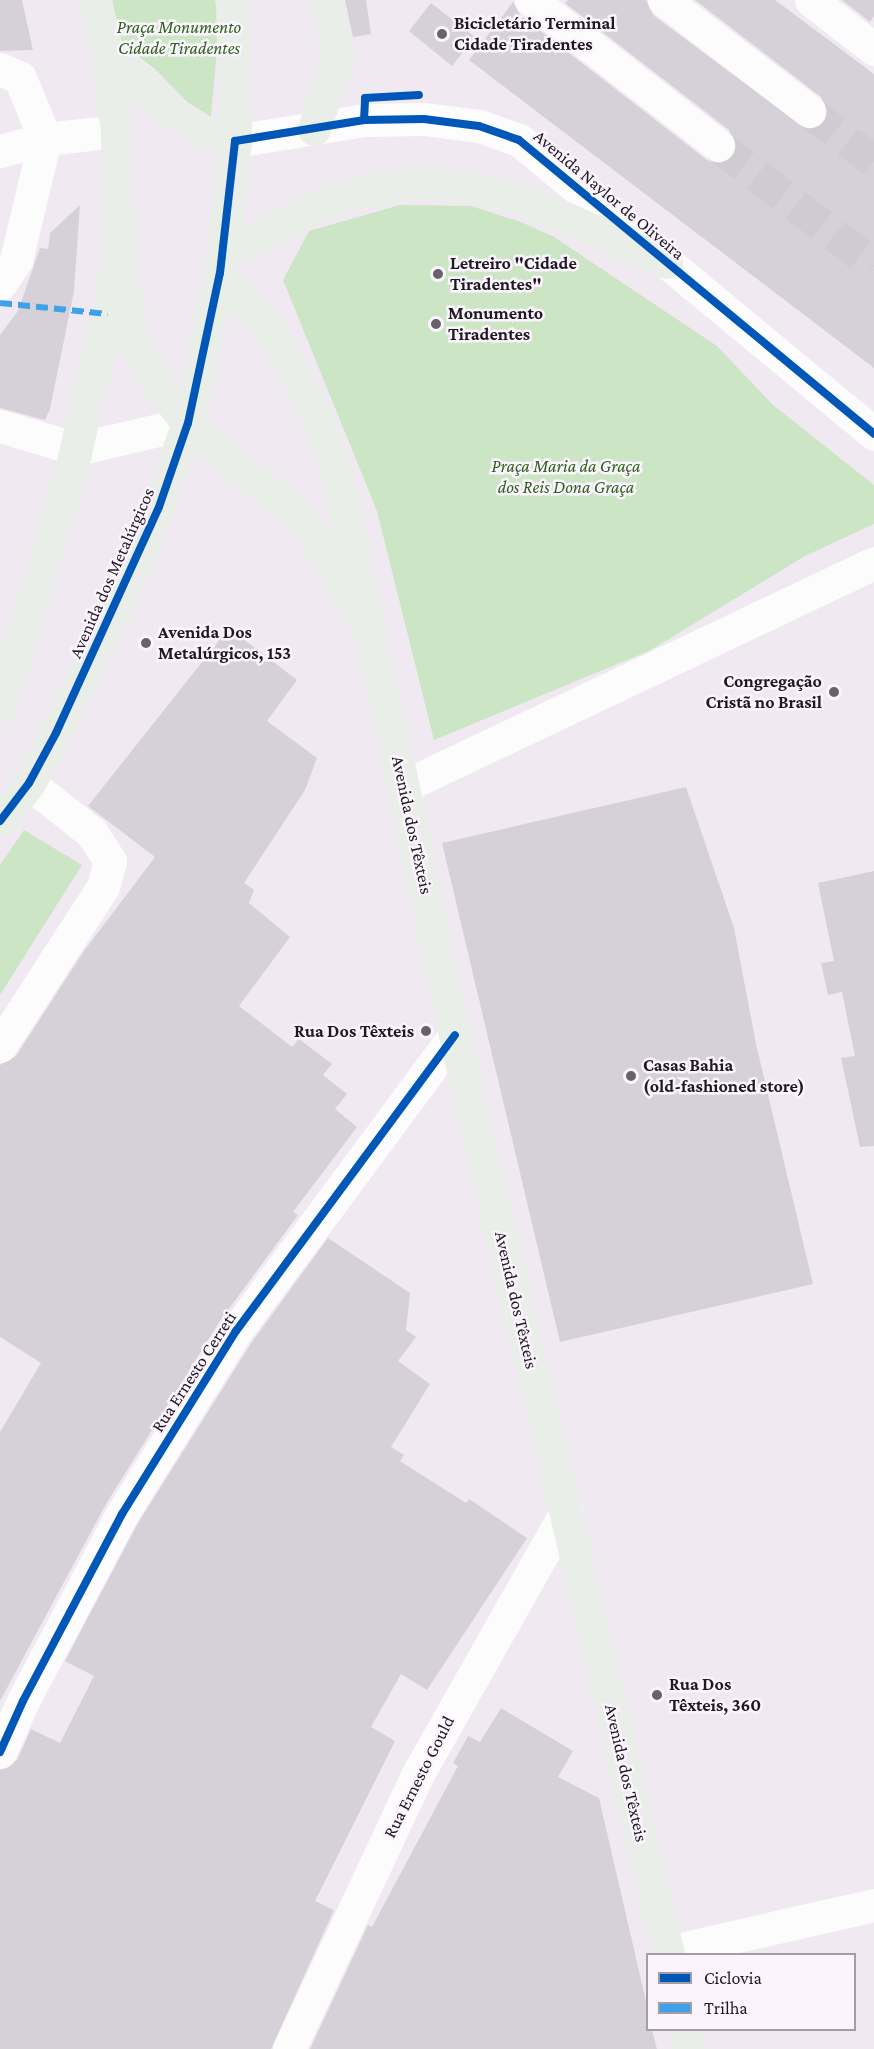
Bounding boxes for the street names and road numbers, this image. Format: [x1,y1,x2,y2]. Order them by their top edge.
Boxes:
street label: Avenida Naylor de Oliveira [529,125,689,265]
street label: Avenida dos Metalúrgicos [65,484,159,662]
street label: Avenida dos Têxteis [387,754,437,896]
street label: Avenida dos Têxteis [490,1229,542,1371]
street label: Rua Ernesto Cerreti [147,1308,241,1436]
street label: Avenida dos Têxteis [600,1702,652,1844]
street label: Rua Ernesto Gould [379,1712,459,1842]

